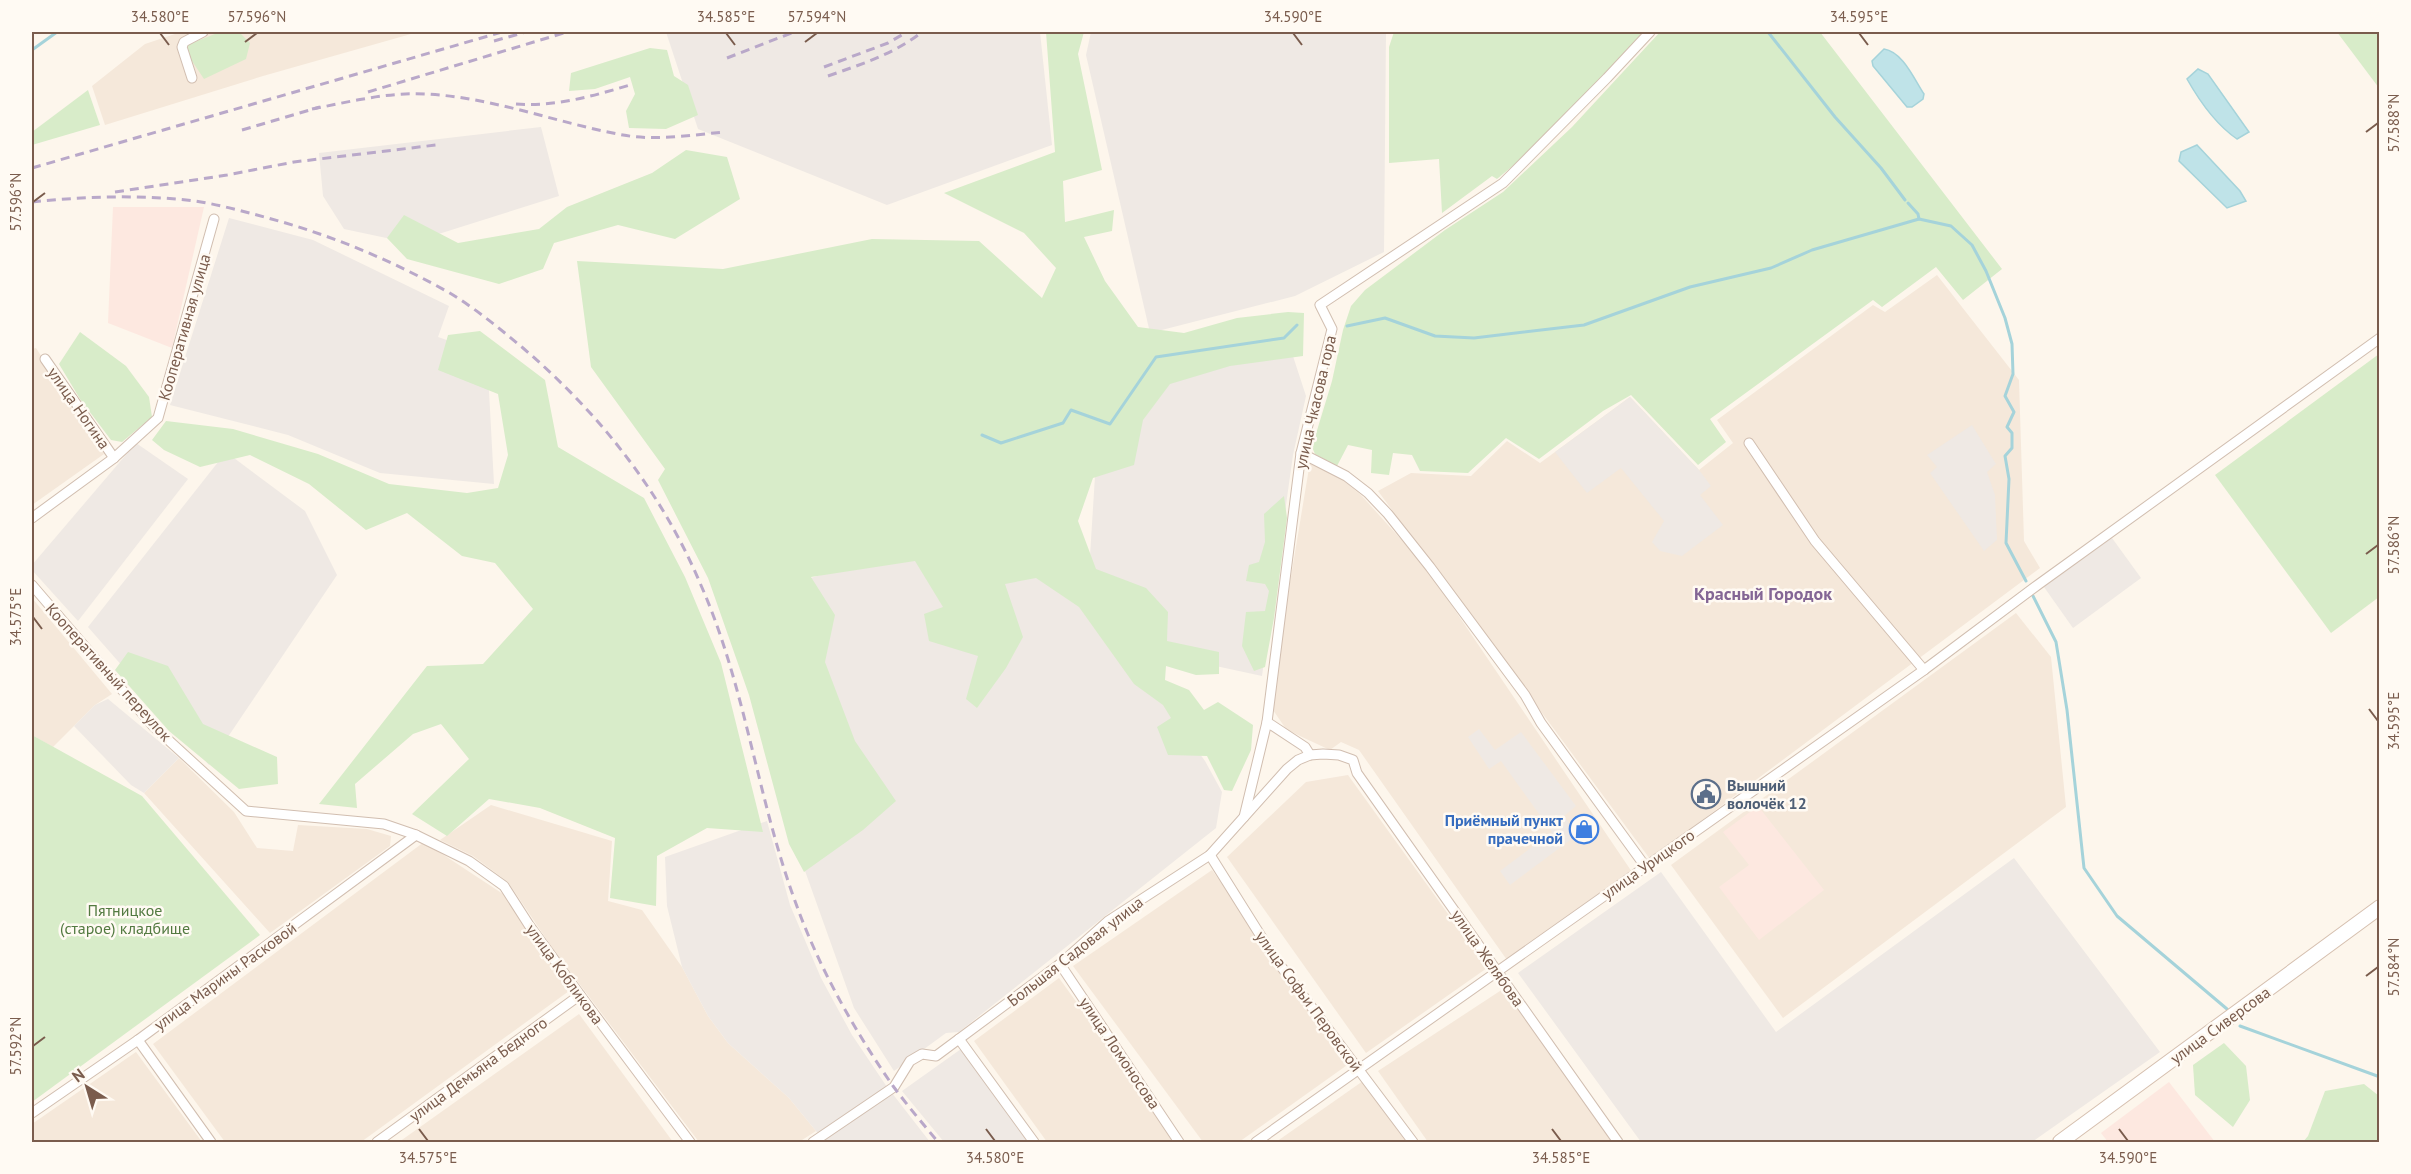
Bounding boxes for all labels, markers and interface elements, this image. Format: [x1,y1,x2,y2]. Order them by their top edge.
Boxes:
text: 34.580°E [131,7,189,26]
text: 57.596°N [228,7,286,26]
text: 34.585°E [697,7,755,26]
text: 57.594°N [788,7,846,26]
text: 34.590°E [1264,7,1322,26]
text: 34.595°E [1830,7,1888,26]
text: 57.588°N [2384,94,2403,152]
text: 57.596°N [6,173,25,231]
street label: Кооперативная улица [154,251,214,403]
street label: улица Чкасова гора [1290,333,1340,471]
street label: улица Ногина [43,363,115,453]
text: 57.586°N [2384,516,2403,574]
district label: Красный Городок [1694,582,1832,605]
text: 34.575°E [6,588,25,646]
street label: Кооперативный переулок [42,599,177,746]
text: 34.595°E [2384,692,2403,750]
place label: Вышний волочёк 12 [1727,775,1807,813]
public building icon: Вышний волочёк 12 [1690,778,1722,810]
place label: Приёмный пункт прачечной [1445,810,1563,848]
shop icon: Приёмный пункт прачечной [1568,813,1600,845]
street label: улица Урицкого [1598,825,1698,903]
street label: Большая Садовая улица [1003,892,1147,1010]
park label: Пятницкое (старое) кладбище [60,900,190,938]
street label: улица Желябова [1447,906,1529,1010]
street label: улица Марины Расковой [150,918,300,1034]
street label: улица Кобликова [522,920,608,1028]
street label: улица Софьи Перовской [1251,927,1367,1075]
text: 57.584°N [2384,938,2403,996]
street label: улица Сиверсова [2166,982,2274,1068]
street label: улица Ломоносова [1075,993,1165,1113]
street label: улица Демьяна Бедного [405,1012,551,1126]
text: 57.592°N [6,1017,25,1075]
north arrow [57,1057,117,1117]
text: N [68,1064,88,1086]
text: 34.575°E [399,1148,457,1167]
text: 34.580°E [966,1148,1024,1167]
text: 34.585°E [1532,1148,1590,1167]
text: 34.590°E [2099,1148,2157,1167]

